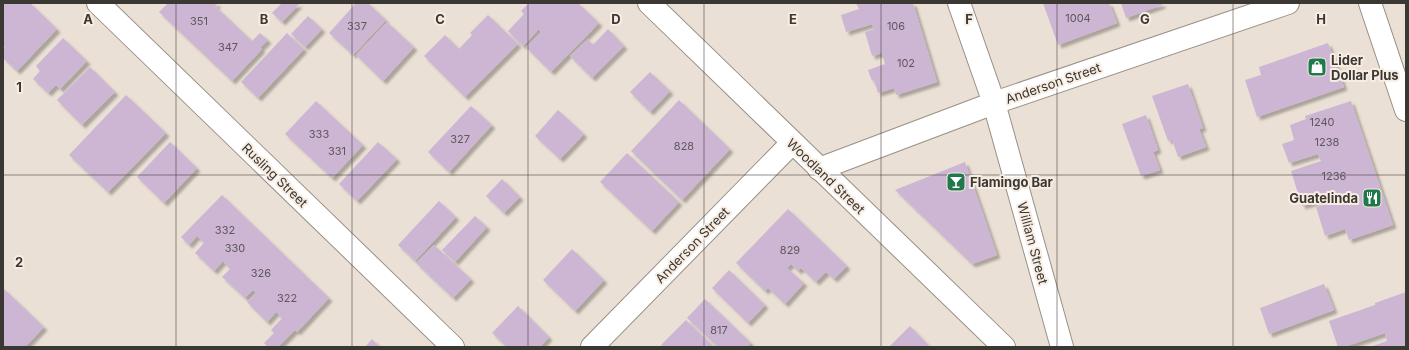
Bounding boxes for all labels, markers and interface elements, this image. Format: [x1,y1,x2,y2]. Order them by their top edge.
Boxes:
text: A [83,11,93,27]
text: B [260,11,269,27]
text: C [435,11,445,27]
text: D [611,11,621,27]
text: E [789,11,797,27]
text: F [965,11,973,27]
house number: 1004 [1065,11,1091,25]
text: G [1140,11,1150,27]
text: H [1316,11,1326,27]
house number: 351 [190,14,208,28]
house number: 337 [347,19,367,33]
house number: 106 [887,19,905,33]
house number: 347 [218,40,238,54]
place label: Lider Dollar Plus [1331,52,1399,83]
house number: 102 [897,56,915,70]
shop icon: Lider Dollar Plus [1306,56,1328,78]
street label: Anderson Street [1003,59,1103,107]
text: 1 [16,79,22,95]
house number: 1240 [1309,115,1335,129]
house number: 333 [309,127,329,141]
house number: 327 [450,132,470,146]
street label: Woodland Street [784,135,868,217]
house number: 1238 [1315,135,1340,149]
house number: 828 [674,139,694,153]
street label: Rusling Street [239,140,311,210]
house number: 331 [328,144,346,158]
house number: 1236 [1322,169,1347,183]
bar icon: Flamingo Bar [945,171,967,193]
place label: Flamingo Bar [970,174,1054,190]
restaurant icon: Guatelinda [1361,187,1383,209]
place label: Guatelinda [1289,190,1358,206]
street label: William Street [1014,200,1052,286]
street label: Anderson Street [652,204,732,286]
house number: 332 [215,223,235,237]
house number: 330 [225,241,245,255]
house number: 829 [780,243,800,257]
text: 2 [15,254,23,270]
house number: 326 [251,266,271,280]
house number: 322 [277,291,297,305]
house number: 817 [710,323,728,337]

